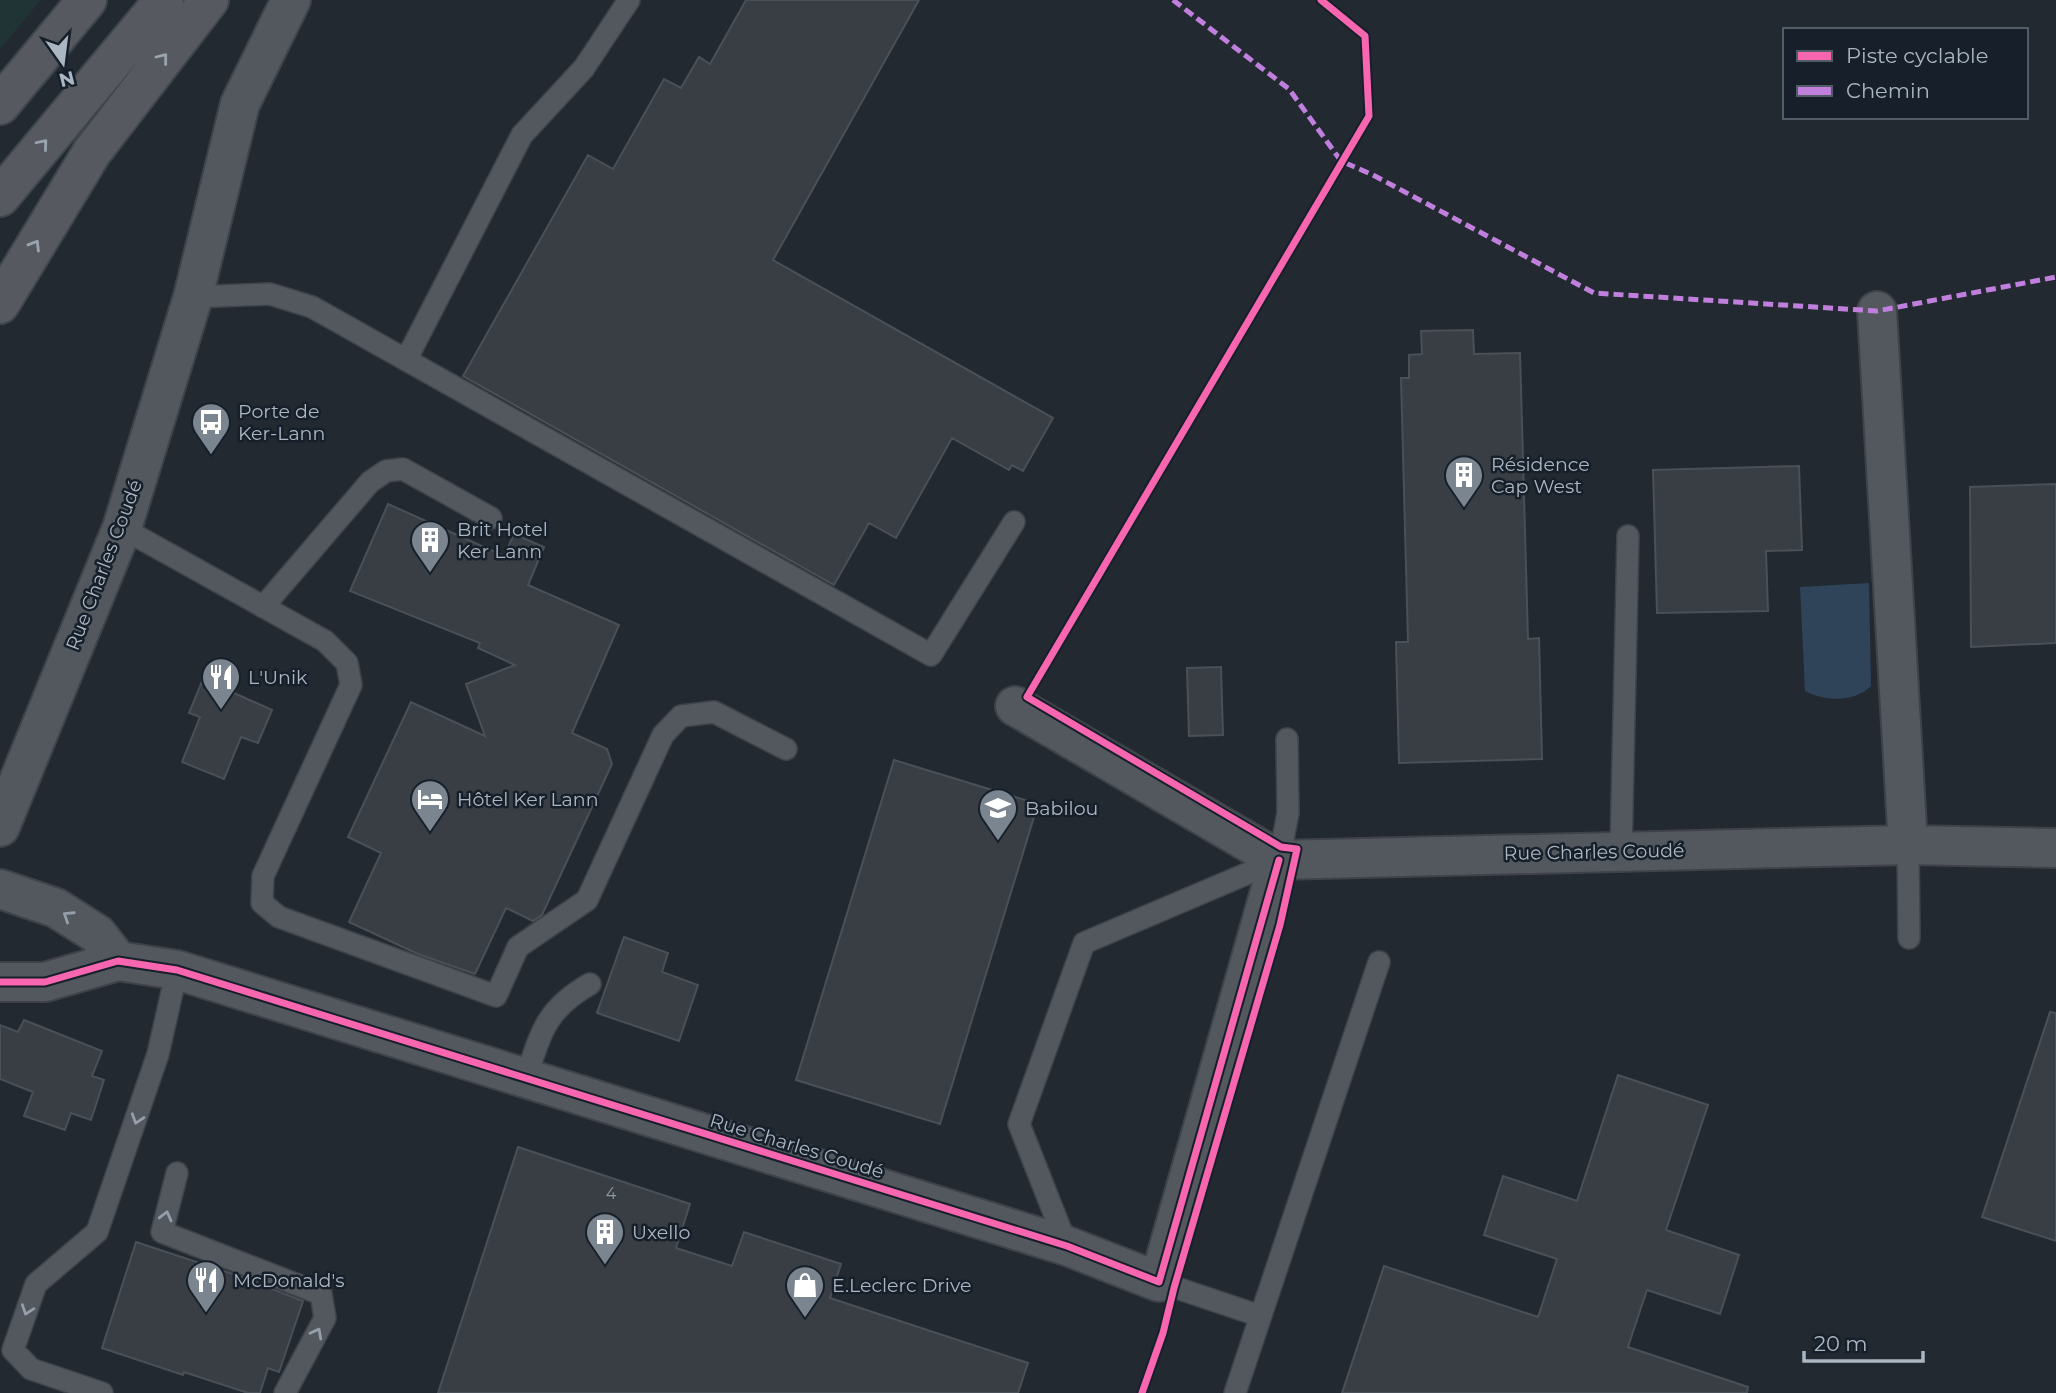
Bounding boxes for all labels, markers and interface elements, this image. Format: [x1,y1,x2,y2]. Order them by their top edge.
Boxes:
north arrow [28,28,98,98]
legend [1783,28,2028,119]
text: Piste cyclable [1846,43,1988,68]
one-way arrow [155,53,168,65]
text: N [57,66,77,92]
text: Chemin [1846,78,1930,103]
one-way arrow [35,140,48,152]
one-way arrow [26,240,39,253]
place label: Porte de Ker-Lann [238,400,325,445]
bus stop icon: Porte de Ker-Lann [190,401,232,456]
place label: Résidence Cap West [1491,453,1590,498]
building icon: Résidence Cap West [1443,454,1485,509]
street label: Rue Charles Coudé [61,476,147,654]
place label: Brit Hotel Ker Lann [457,518,548,563]
building icon: Brit Hotel Ker Lann [409,519,451,574]
restaurant icon: L'Unik [200,656,242,711]
place label: L'Unik [248,666,308,689]
hotel icon: Hôtel Ker Lann [409,778,451,833]
school or university icon: Babilou [977,787,1019,842]
place label: Hôtel Ker Lann [457,788,599,811]
place label: Babilou [1025,797,1098,820]
street label: Rue Charles Coudé [1503,839,1685,865]
one-way arrow [62,911,75,924]
street label: Rue Charles Coudé [707,1109,887,1183]
one-way arrow [131,1112,145,1124]
house number: 4 [606,1184,617,1203]
one-way arrow [158,1210,172,1222]
building icon: Uxello [584,1211,626,1266]
place label: Uxello [632,1221,690,1244]
restaurant icon: McDonald's [185,1259,227,1314]
shop icon: E.Leclerc Drive [784,1264,826,1319]
place label: McDonald's [233,1269,345,1292]
place label: E.Leclerc Drive [832,1274,971,1297]
one-way arrow [21,1303,35,1315]
scale bar [1804,1320,1923,1364]
one-way arrow [309,1328,323,1340]
text: 20 m [1814,1331,1868,1356]

